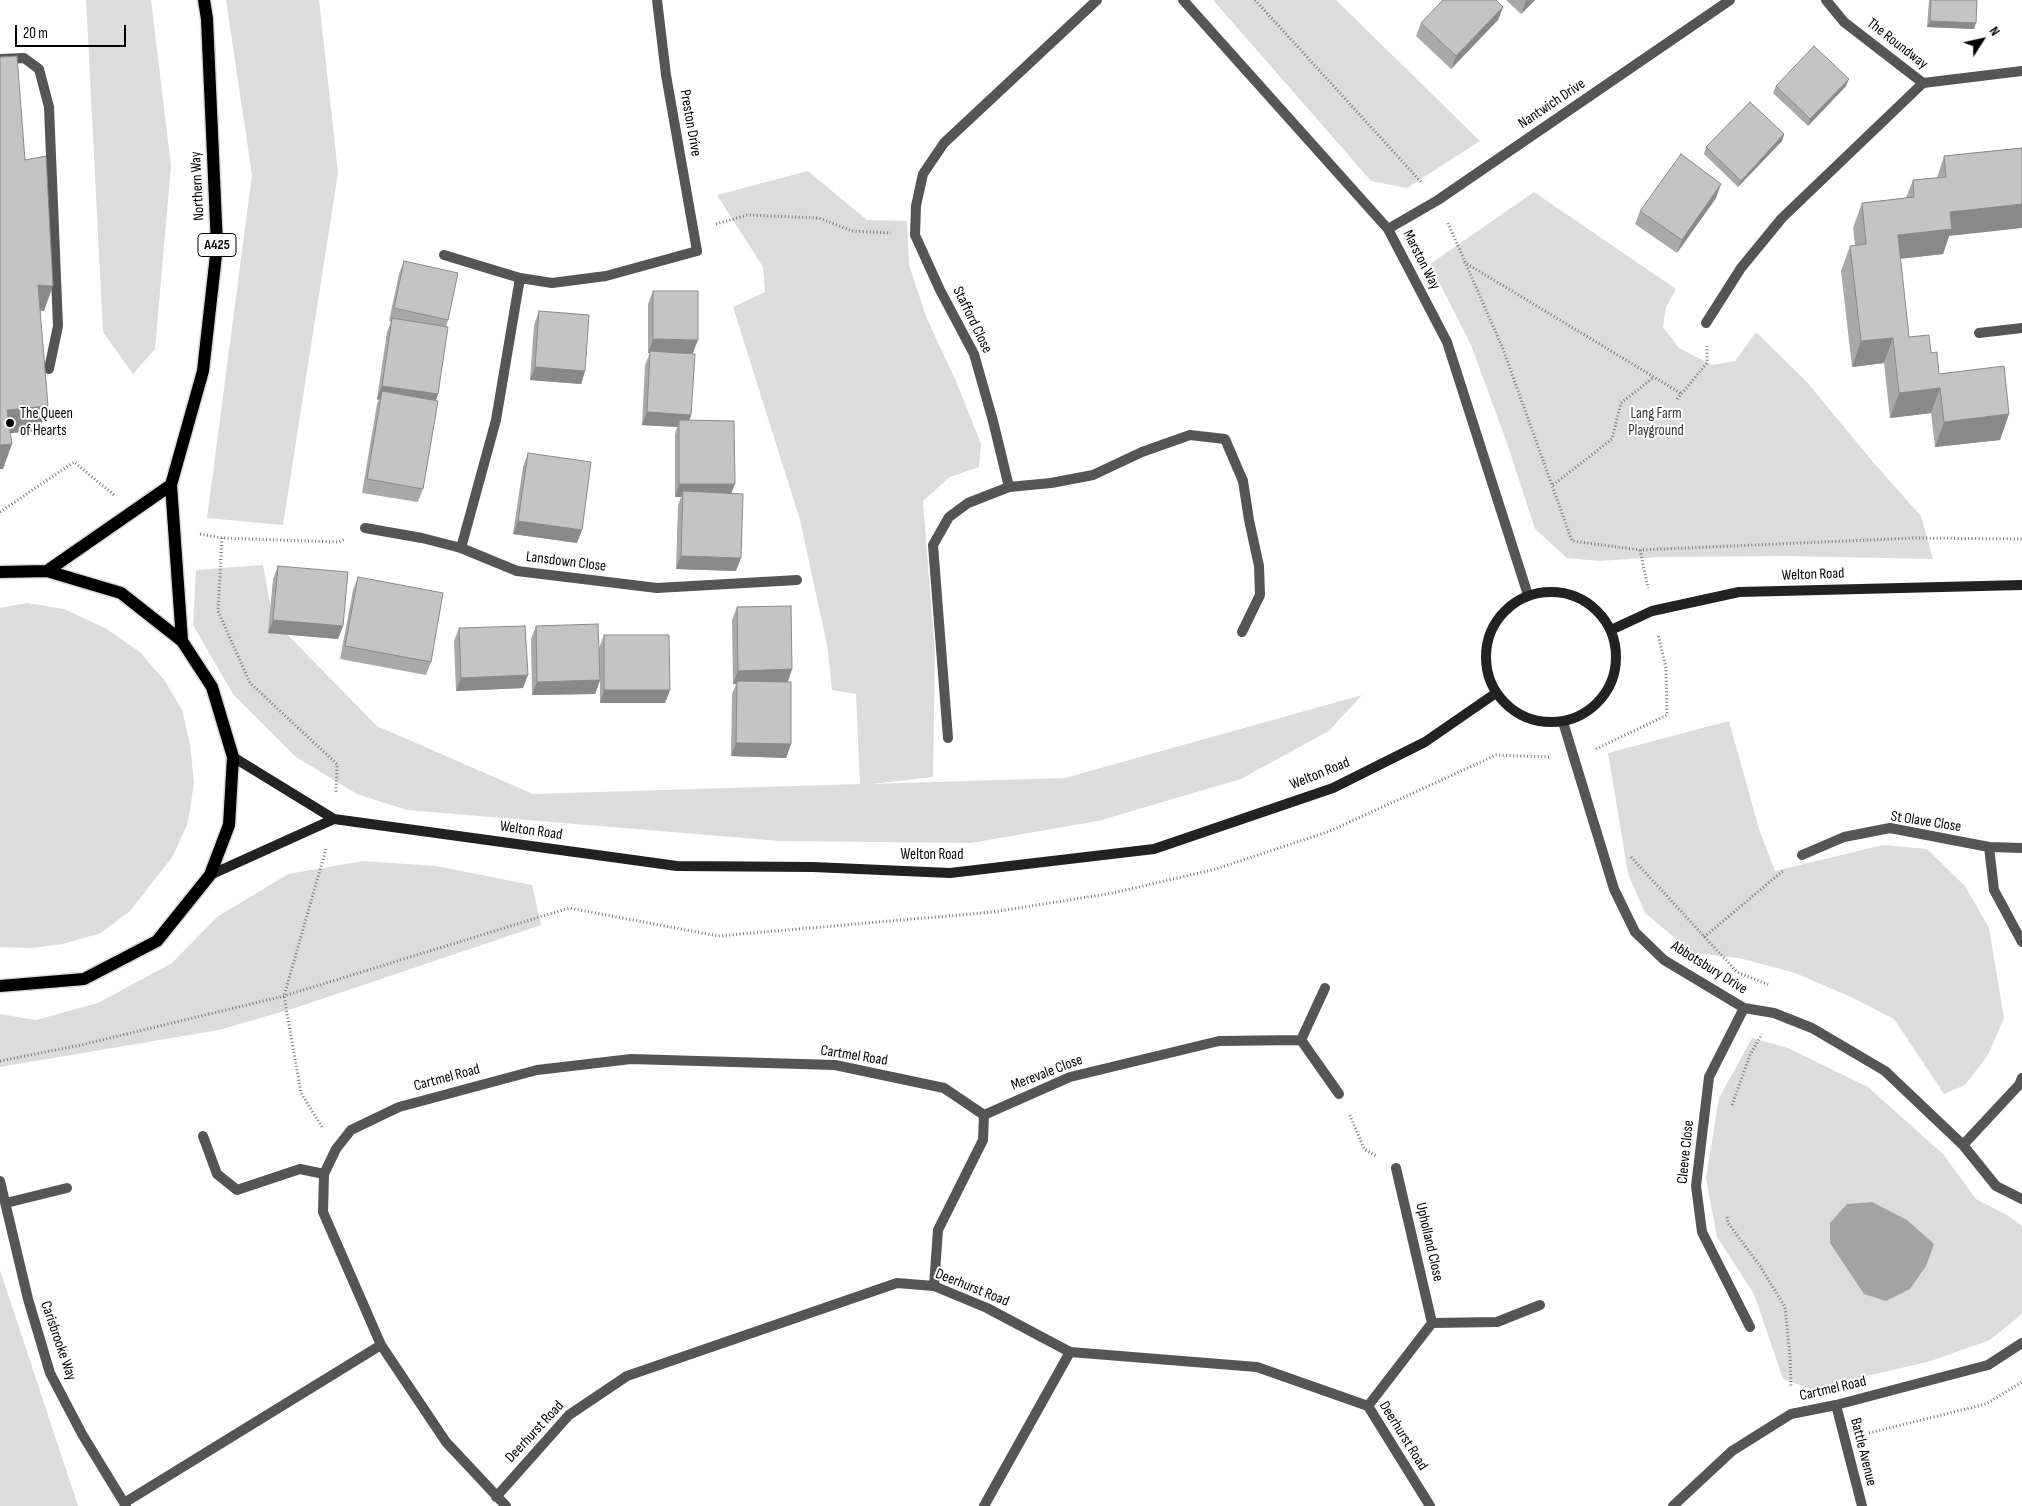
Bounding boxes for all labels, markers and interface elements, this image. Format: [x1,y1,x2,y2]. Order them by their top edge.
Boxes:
scale bar [18,15,129,47]
street label: The Roundway [1863,15,1931,73]
north arrow [1957,15,2007,65]
text: N [1986,23,2004,39]
text: 20 m [23,24,48,43]
street label: Nantwich Drive [1515,75,1589,133]
street label: Preston Drive [675,88,705,158]
street label: Northern Way [187,151,209,221]
street label: Marston Way [1398,227,1444,293]
road number: A425 [198,234,236,256]
street label: Stafford Close [948,284,996,356]
place label: The Queen of Hearts [20,405,73,440]
park label: Lang Farm Playground [1628,405,1684,440]
marker: The Queen of Hearts [4,417,16,429]
street label: Lansdown Close [525,548,607,576]
street label: Welton Road [1781,565,1845,585]
street label: Welton Road [1288,754,1352,794]
street label: St Olave Close [1890,808,1962,836]
street label: Welton Road [499,818,563,844]
street label: Welton Road [901,846,963,864]
street label: Abbotsbury Drive [1668,937,1750,999]
street label: Cartmel Road [819,1042,889,1070]
street label: Merevale Close [1009,1051,1085,1095]
street label: Cartmel Road [412,1061,482,1095]
street label: Cleeve Close [1674,1119,1698,1185]
street label: Upholland Close [1411,1201,1447,1283]
street label: Deerhurst Road [933,1265,1011,1311]
street label: Carisbrooke Way [36,1299,80,1383]
street label: Cartmel Road [1798,1373,1868,1405]
street label: Deerhurst Road [502,1397,568,1467]
street label: Deerhurst Road [1375,1398,1431,1474]
street label: Battle Avenue [1846,1416,1880,1488]

